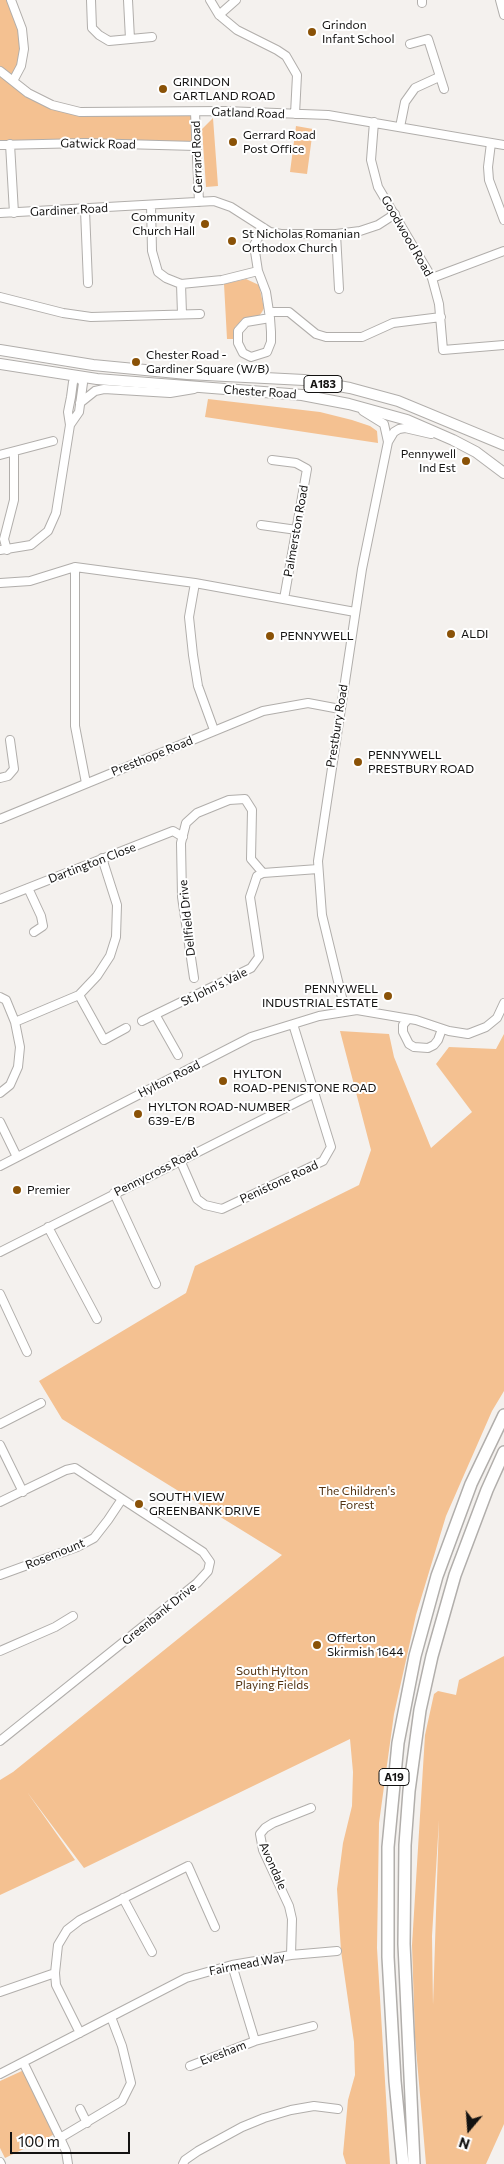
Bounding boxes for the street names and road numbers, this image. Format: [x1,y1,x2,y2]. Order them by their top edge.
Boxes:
street label: Gatland Road [211,105,285,121]
street label: Gerrard Road [189,120,205,194]
street label: Gatwick Road [60,136,136,152]
street label: Goodwood Road [378,193,436,279]
street label: Gardiner Road [30,201,108,219]
road number: A183 [304,376,342,392]
street label: Chester Road [223,382,297,402]
street label: Palmerston Road [281,484,311,578]
street label: Prestbury Road [323,683,351,769]
street label: Presthope Road [109,733,195,779]
street label: Dartington Close [46,840,138,886]
street label: Dellfield Drive [176,879,198,957]
street label: St John's Vale [178,965,250,1009]
street label: Hylton Road [136,1057,202,1101]
street label: Pennycross Road [112,1145,200,1199]
street label: Penistone Road [238,1158,320,1206]
street label: Rosemount [23,1536,87,1572]
street label: Greenbank Drive [119,1580,199,1648]
road number: A19 [379,1768,409,1785]
street label: Avondale [256,1840,290,1892]
street label: Fairmead Way [208,1950,286,1978]
street label: Evesham [198,2038,248,2068]

